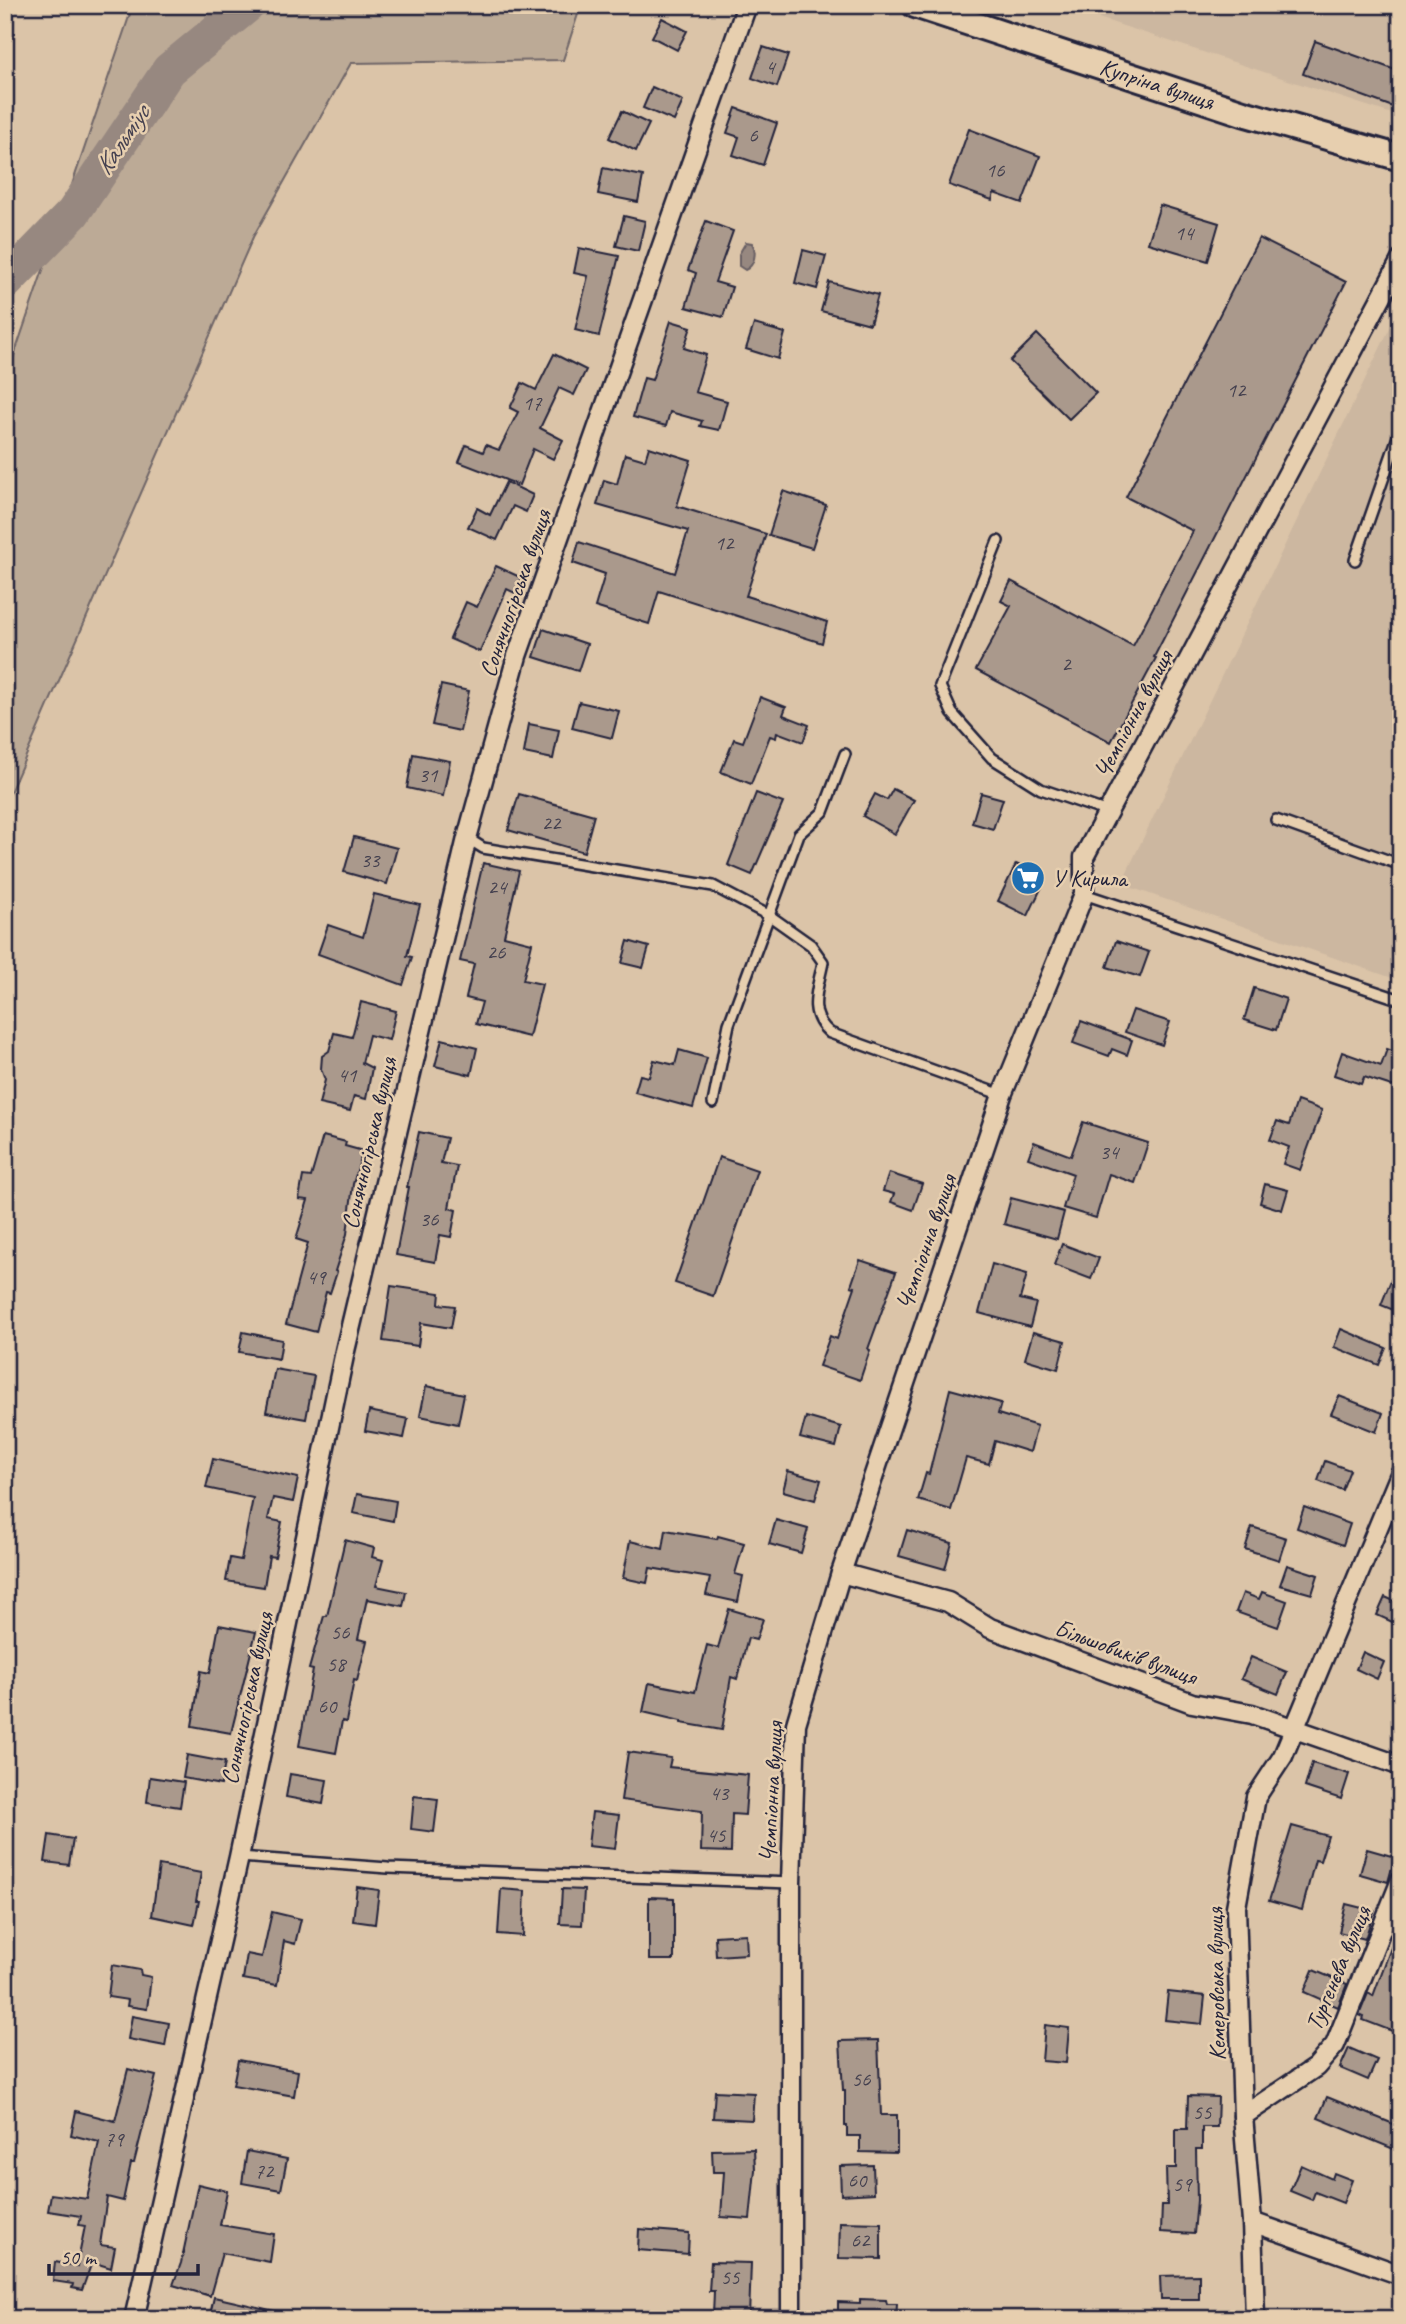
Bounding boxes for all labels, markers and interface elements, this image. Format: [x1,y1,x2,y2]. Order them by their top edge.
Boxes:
street label: Купріна вулиця [1096,51,1219,117]
house number: 4 [765,54,777,80]
water label: Кальміус [87,97,159,181]
house number: 6 [748,122,758,148]
house number: 16 [986,157,1005,183]
house number: 14 [1175,220,1196,246]
house number: 12 [1227,377,1247,403]
house number: 17 [523,390,543,416]
street label: Сонячногірська вулиця [472,504,558,681]
house number: 12 [715,530,735,556]
street label: Чемпіонна вулиця [1087,644,1180,783]
house number: 2 [1061,651,1072,677]
house number: 31 [419,762,439,788]
house number: 22 [542,810,562,836]
house number: 33 [361,847,381,873]
supermarket icon: У Кирила [1009,859,1047,897]
place label: У Кирила [1052,863,1129,893]
house number: 24 [488,874,509,900]
house number: 26 [487,939,506,965]
street label: Сонячногірська вулиця [335,1053,404,1232]
house number: 41 [338,1062,358,1088]
house number: 34 [1100,1139,1121,1165]
street label: Чемпіонна вулиця [889,1169,964,1313]
house number: 36 [420,1206,439,1232]
house number: 49 [307,1264,327,1290]
street label: Сонячногірська вулиця [214,1608,280,1787]
street label: Більшовиків вулиця [1051,1612,1203,1692]
house number: 56 [331,1619,350,1645]
house number: 58 [327,1651,348,1677]
house number: 60 [318,1693,338,1719]
street label: Чемпіонна вулиця [752,1720,790,1863]
house number: 43 [710,1780,730,1806]
house number: 45 [707,1822,727,1848]
street label: Тургенєва вулиця [1298,1900,1378,2035]
street label: Кемеровська вулиця [1200,1906,1232,2061]
house number: 56 [852,2066,871,2092]
house number: 55 [1193,2099,1213,2125]
house number: 79 [105,2126,125,2152]
house number: 72 [255,2158,275,2184]
house number: 60 [848,2167,868,2193]
house number: 59 [1173,2171,1193,2197]
house number: 62 [851,2227,871,2253]
scale bar [49,2233,198,2277]
text: 50 m [60,2244,98,2270]
house number: 55 [721,2264,741,2290]

